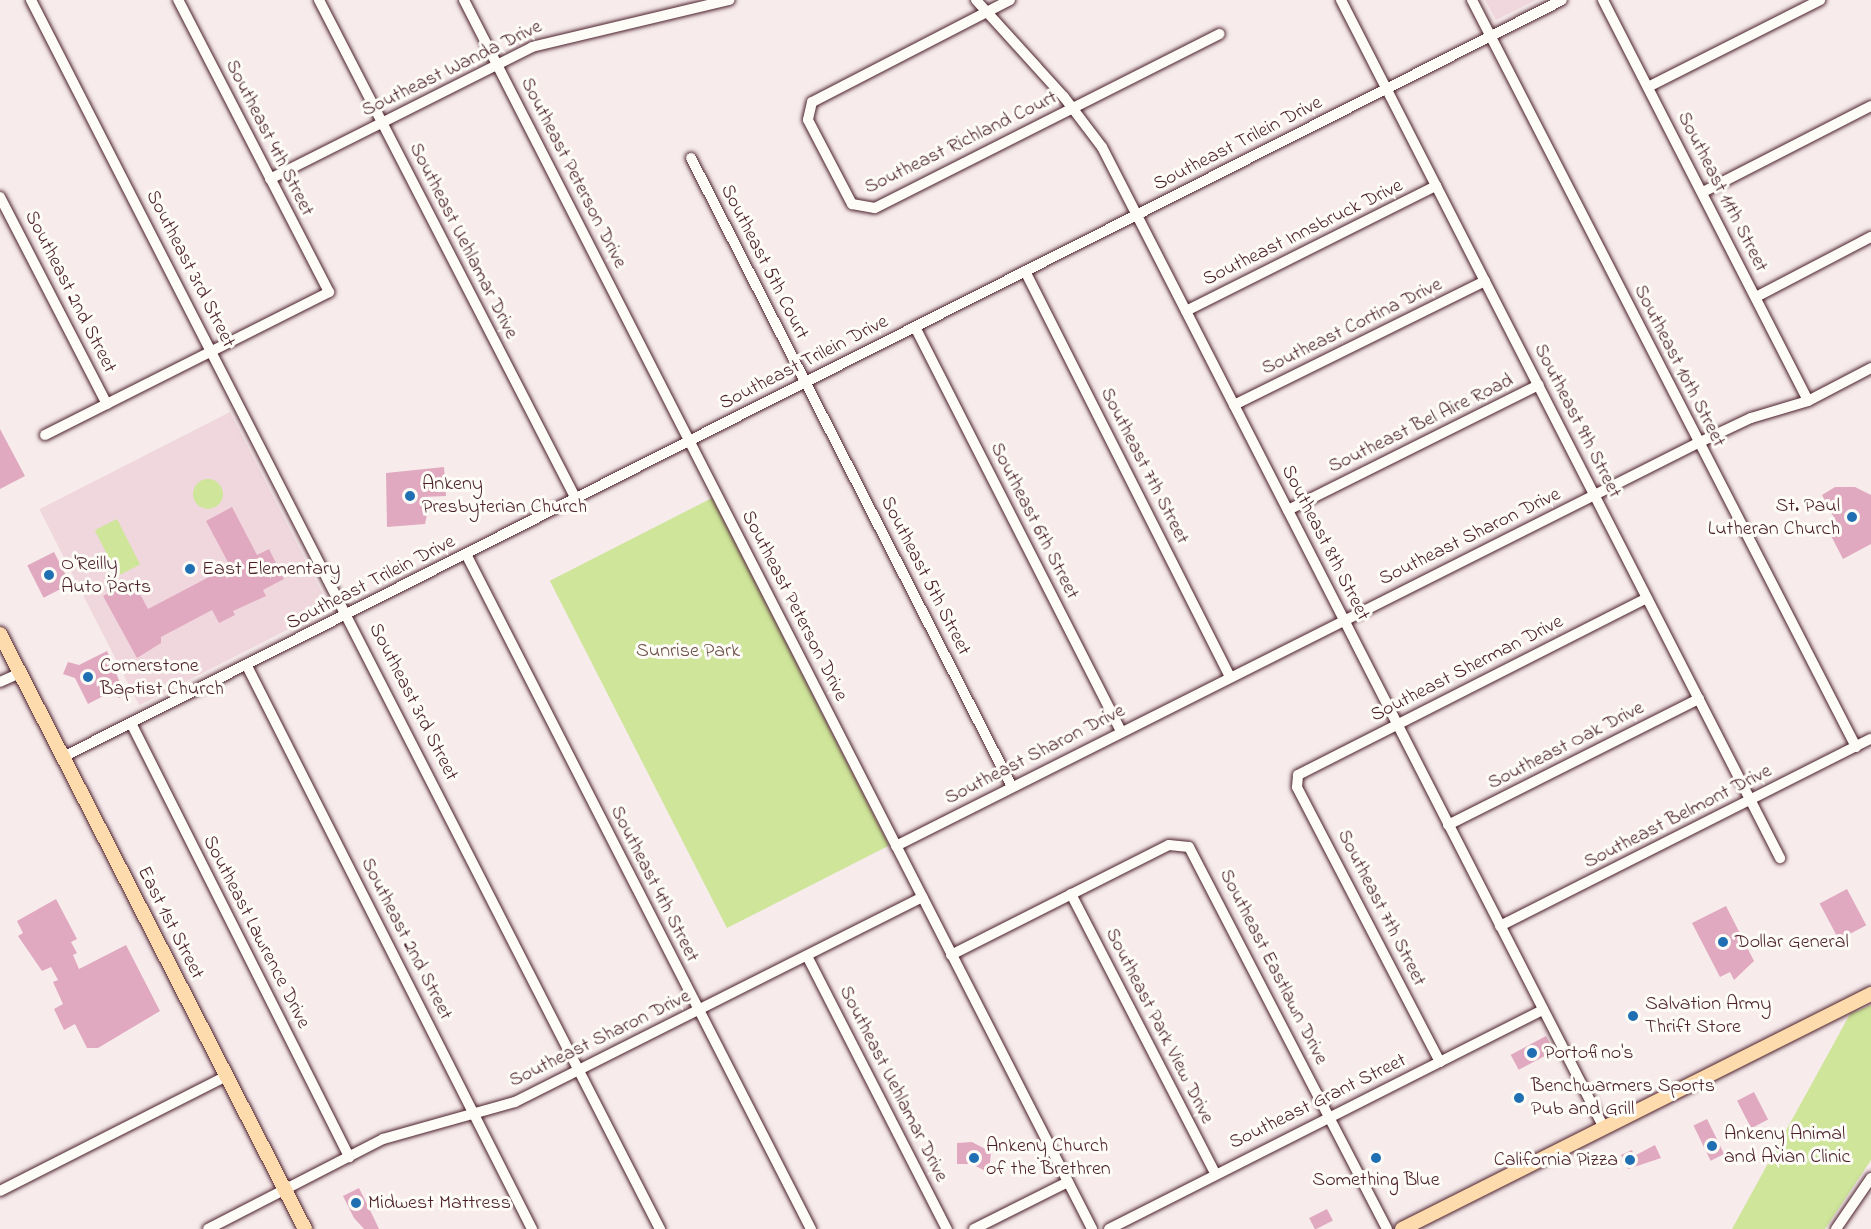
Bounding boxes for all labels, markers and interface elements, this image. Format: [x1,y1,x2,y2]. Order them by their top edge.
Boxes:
street label: Southeast Wanda Drive [358,15,546,123]
street label: Southeast 4th Street [219,56,319,220]
street label: Southeast Peterson Drive [514,74,632,272]
street label: Southeast Richland Court [861,86,1061,200]
street label: Southeast Trilein Drive [1150,91,1326,197]
street label: Southeast 11th Street [1671,108,1773,276]
street label: Southeast Uehlamar Drive [403,139,523,343]
street label: Southeast Innsbruck Drive [1199,174,1407,292]
street label: Southeast 5th Court [715,180,813,344]
street label: Southeast 3rd Street [140,186,240,352]
street label: Southeast 2nd Street [19,207,121,377]
street label: Southeast Cortina Drive [1258,273,1446,381]
street label: Southeast 10th Street [1628,281,1730,451]
street label: Southeast Trilein Drive [716,310,892,416]
street label: Southeast 9th Street [1528,340,1626,502]
street label: Southeast Bel Aire Road [1325,369,1517,479]
street label: Southeast 7th Street [1094,384,1194,548]
street label: Southeast 6th Street [984,439,1084,603]
street label: Southeast 8th Street [1275,461,1375,625]
place label: Ankeny Presbyterian Church [422,472,587,519]
street label: Southeast Sharon Drive [1375,483,1565,591]
marker: Ankeny Presbyterian Church [403,489,417,503]
street label: Southeast 5th Street [874,492,976,660]
place label: St. Paul Lutheran Church [1708,494,1840,541]
street label: Southeast Peterson Drive [735,507,853,705]
marker: St. Paul Lutheran Church [1845,510,1859,524]
street label: Southeast Trilein Drive [283,530,459,636]
place label: O'Reilly Auto Parts [61,552,151,599]
place label: East Elementary [202,557,340,581]
marker: East Elementary [183,562,197,576]
marker: O'Reilly Auto Parts [42,568,56,582]
street label: Southeast Sherman Drive [1367,610,1567,728]
street label: Southeast 3rd Street [363,619,463,785]
park label: Sunrise Park [636,639,740,663]
place label: Cornerstone Baptist Church [100,654,224,701]
marker: Cornerstone Baptist Church [81,670,95,684]
street label: Southeast Oak Drive [1484,696,1648,796]
street label: Southeast Sharon Drive [941,699,1129,811]
street label: Southeast Belmont Drive [1580,759,1776,875]
street label: Southeast 4th Street [604,802,704,966]
street label: Southeast 7th Street [1331,826,1431,990]
street label: Southeast Lawrence Drive [197,831,315,1033]
street label: Southeast 2nd Street [355,854,457,1024]
street label: East 1st Street [131,863,209,983]
street label: Southeast Eastlawn Drive [1213,865,1333,1069]
street label: Southeast Park View Drive [1099,924,1219,1128]
place label: Dollar General [1735,930,1849,954]
marker: Dollar General [1716,935,1730,949]
street label: Southeast Uehlamar Drive [833,982,953,1186]
street label: Southeast Sharon Drive [505,985,695,1093]
place label: Salvation Army Thrift Store [1645,993,1771,1040]
marker: Salvation Army Thrift Store [1626,1009,1640,1023]
place label: Portofino's [1544,1041,1633,1065]
marker: Portofino's [1525,1046,1539,1060]
street label: Southeast Grant Street [1226,1049,1410,1155]
place label: Benchwarmers Sports Pub and Grill [1531,1074,1715,1121]
marker: Benchwarmers Sports Pub and Grill [1512,1091,1526,1105]
place label: Ankeny Animal and Avian Clinic [1724,1122,1850,1169]
place label: Ankeny Church of the Brethren [986,1134,1111,1181]
marker: Ankeny Animal and Avian Clinic [1705,1139,1719,1153]
place label: California Pizza [1494,1148,1618,1172]
marker: Ankeny Church of the Brethren [967,1151,981,1165]
marker: Something Blue [1369,1151,1383,1165]
marker: California Pizza [1623,1153,1637,1167]
place label: Something Blue [1312,1168,1440,1192]
place label: Midwest Mattress [368,1191,511,1215]
marker: Midwest Mattress [349,1196,363,1210]

